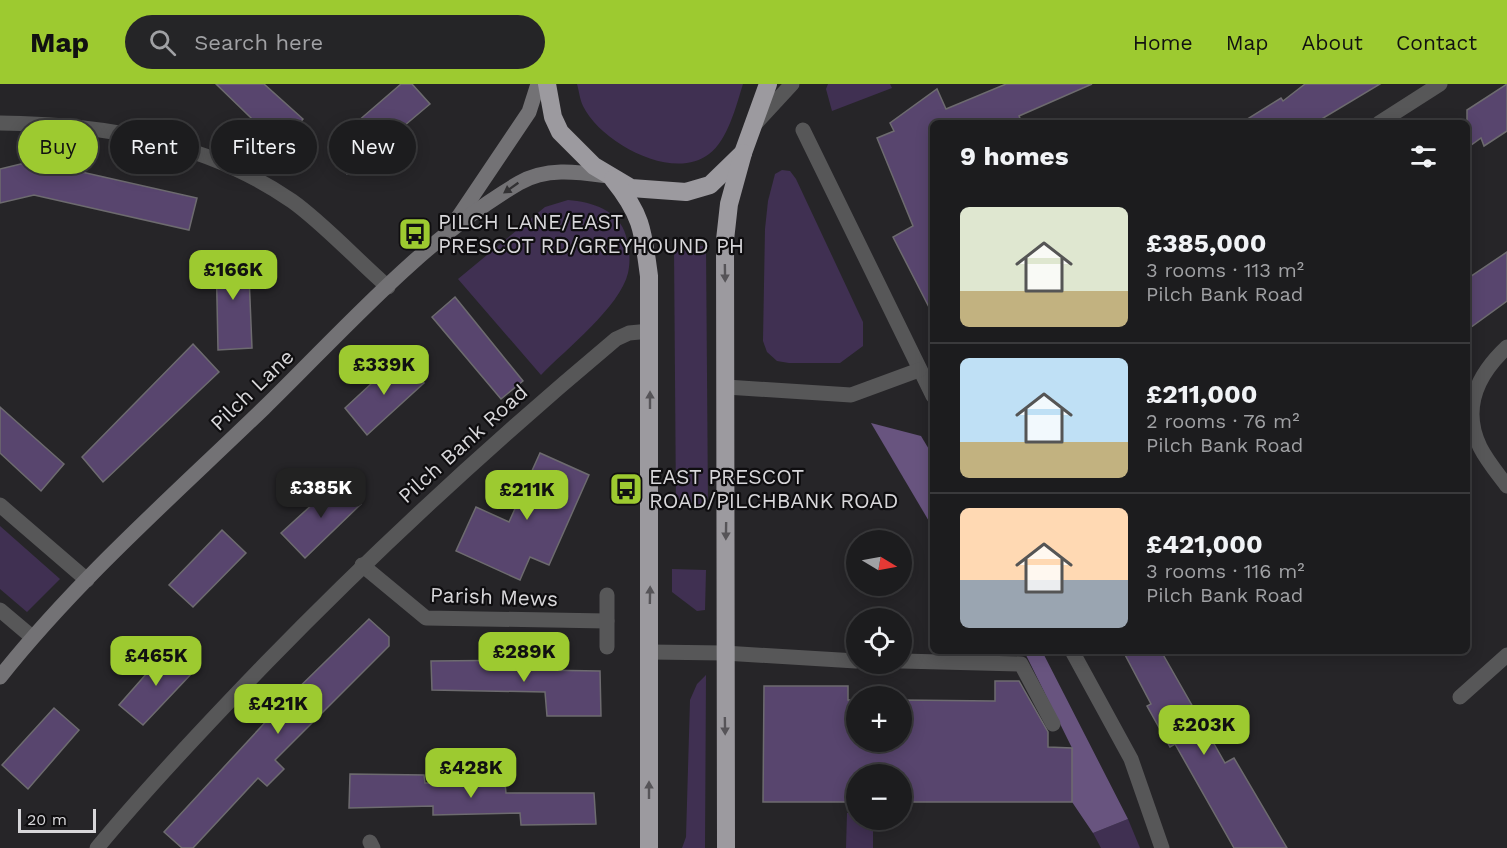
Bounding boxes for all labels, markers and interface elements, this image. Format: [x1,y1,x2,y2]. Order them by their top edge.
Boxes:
search box [125,15,545,69]
text: Map [30,26,89,59]
icon: search [146,26,179,59]
text: Search here [194,30,323,55]
text: Home [1133,30,1193,55]
text: Map [1226,30,1269,55]
text: About [1302,30,1363,55]
text: Contact [1396,30,1477,55]
chip: Buy [18,120,98,174]
chip: Rent [110,120,199,174]
chip: Filters [211,120,317,174]
chip: New [329,120,416,174]
icon: filters [1407,140,1440,173]
text: 9 homes [960,141,1069,171]
one-way arrow [504,182,520,194]
place label: PILCH LANE/EAST PRESCOT RD/GREYHOUND PH [438,209,744,258]
bus stop icon: PILCH LANE/EAST PRESCOT RD/GREYHOUND PH [397,216,433,252]
text: £385,000 [1146,228,1267,258]
icon: home [1008,231,1080,303]
pin: £166K [191,250,275,301]
text: £166K [203,257,263,281]
text: 3 rooms · 113 m² [1146,258,1304,282]
one-way arrow [720,263,730,282]
text: Pilch Bank Road [1146,282,1303,306]
street label: Pilch Lane [205,344,299,436]
pin: £339K [342,345,426,396]
text: £339K [353,352,415,376]
street label: Pilch Bank Road [393,379,532,508]
text: £211,000 [1146,379,1258,409]
icon: home [1008,382,1080,454]
one-way arrow [645,390,655,409]
text: 2 rooms · 76 m² [1146,409,1299,433]
text: Pilch Bank Road [1146,433,1303,457]
place label: EAST PRESCOT ROAD/PILCHBANK ROAD [649,464,898,513]
pin: £385K [279,468,363,519]
pin: £211K [485,470,569,521]
bus stop icon: EAST PRESCOT ROAD/PILCHBANK ROAD [608,471,644,507]
text: £385K [290,475,352,499]
text: £211K [499,477,555,501]
one-way arrow [721,521,731,540]
text: £421,000 [1146,529,1263,559]
north arrow [846,530,912,596]
map controls [846,530,912,830]
icon: home [1008,532,1080,604]
text: 3 rooms · 116 m² [1146,559,1305,583]
street label: Parish Mews [430,582,558,611]
text: Pilch Bank Road [1146,583,1303,607]
one-way arrow [645,585,655,604]
button: locate [846,608,912,674]
pin: £289K [482,632,566,683]
pin: £465K [114,636,198,687]
text: £289K [492,639,556,663]
text: £465K [124,643,188,667]
pin: £421K [236,684,320,735]
button: + [846,686,912,752]
text: £421K [248,691,308,715]
pin: £203K [1162,705,1246,756]
text: £203K [1173,712,1235,736]
one-way arrow [720,716,729,735]
pin: £428K [429,748,513,799]
text: £428K [439,755,503,779]
button: − [846,764,912,830]
one-way arrow [644,780,654,799]
scale bar [18,806,96,834]
text: 20 m [27,810,67,829]

